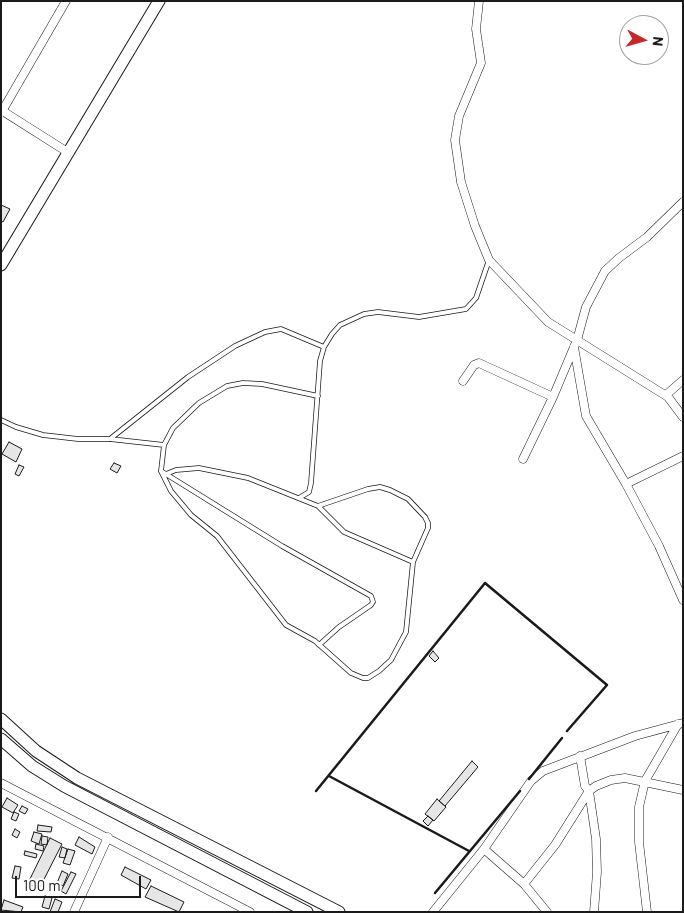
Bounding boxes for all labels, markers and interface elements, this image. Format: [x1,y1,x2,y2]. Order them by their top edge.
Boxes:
north arrow [619,15,669,65]
text: N [649,36,667,47]
scale bar [18,866,144,898]
text: 100 m [23,876,61,894]

